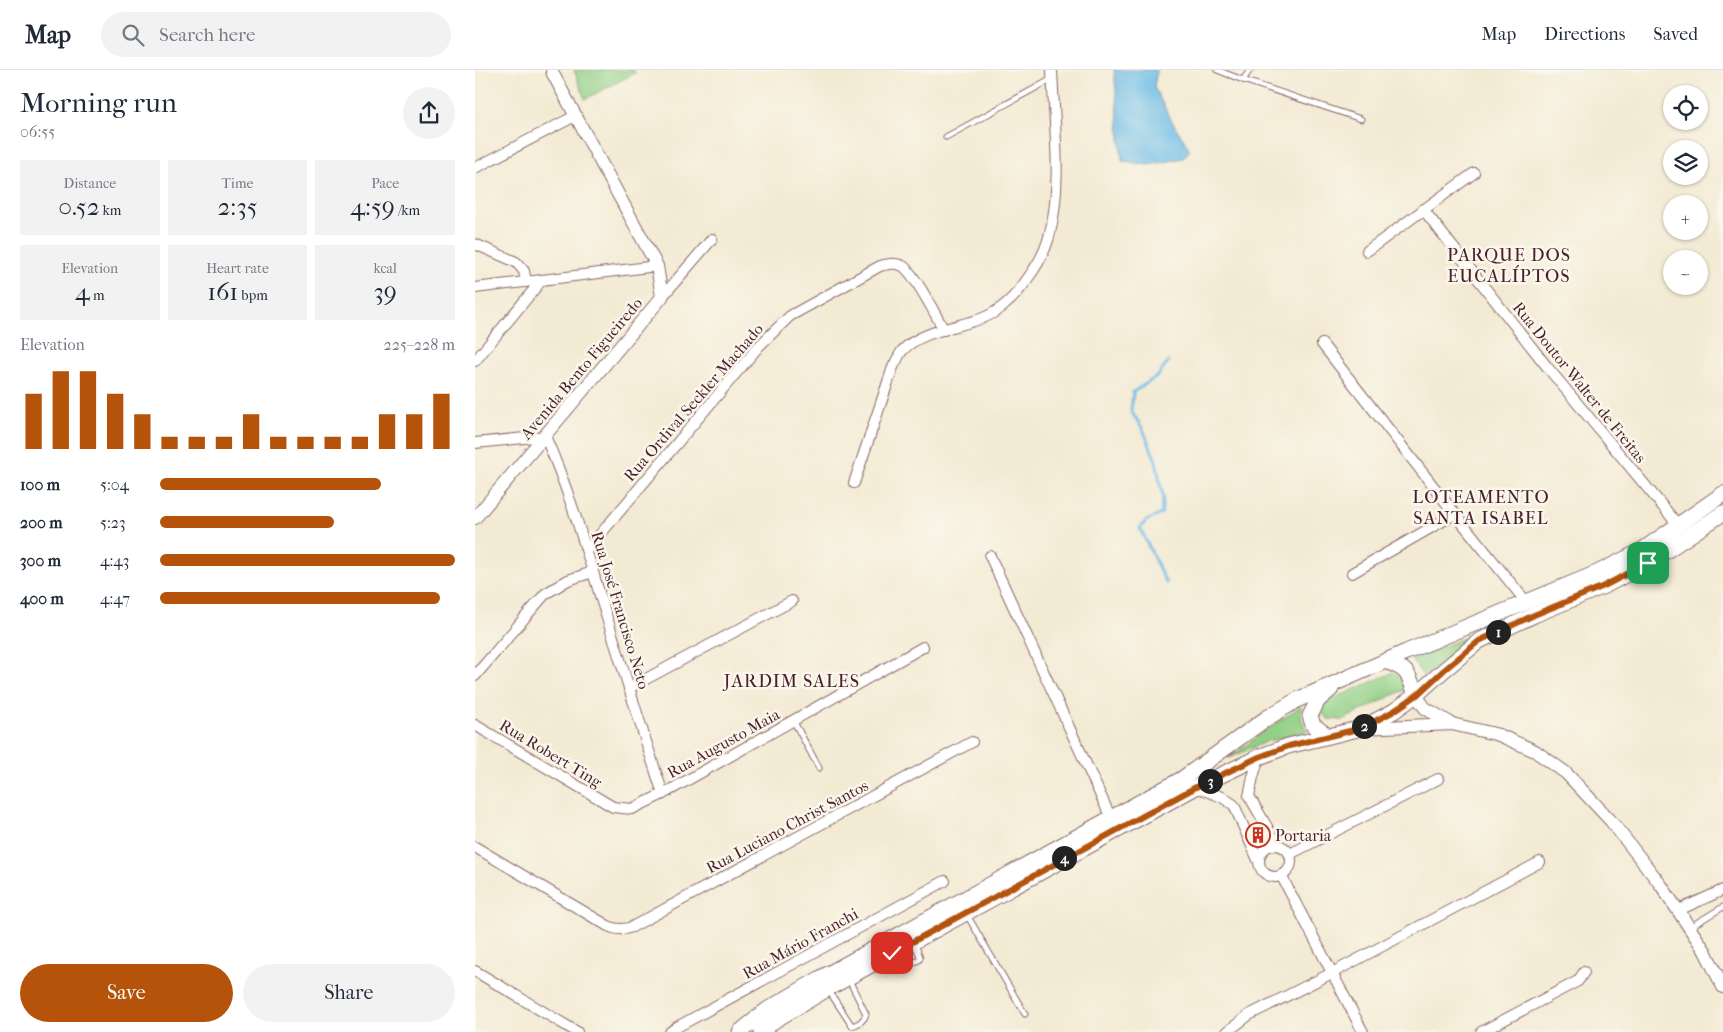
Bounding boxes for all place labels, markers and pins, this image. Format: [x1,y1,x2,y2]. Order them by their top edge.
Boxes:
pin [1627,542,1669,584]
pin: 1 [1485,620,1511,644]
pin: 2 [1351,714,1377,738]
pin: 3 [1197,768,1223,794]
building icon: Portaria [1245,822,1271,848]
place label: Portaria [1275,826,1332,845]
pin: 4 [1051,846,1077,870]
pin [871,932,913,974]

